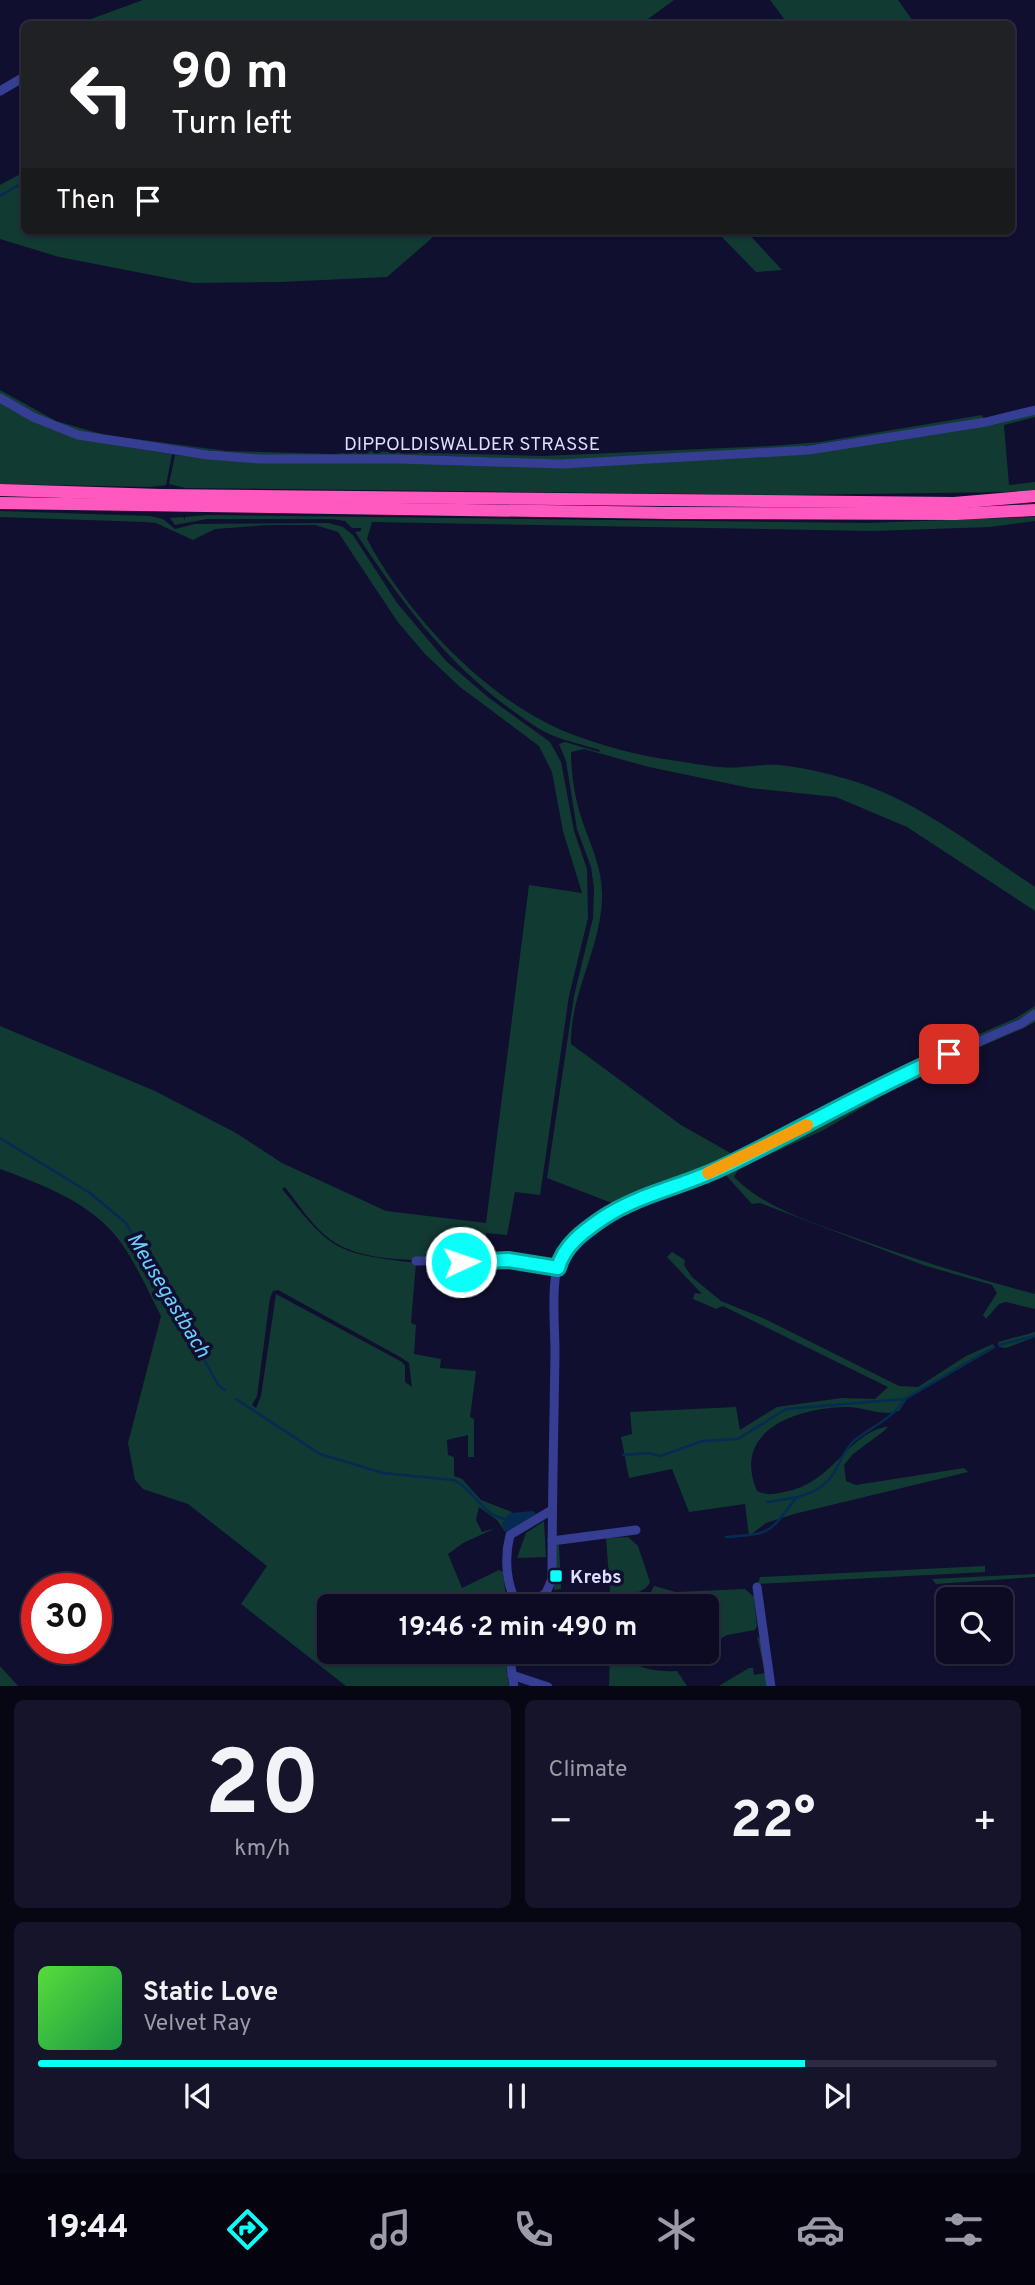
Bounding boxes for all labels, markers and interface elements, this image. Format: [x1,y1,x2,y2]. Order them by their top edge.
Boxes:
text: 90 m [171,44,289,106]
icon: left [56,49,147,140]
text: Turn left [171,105,292,145]
icon: arrive [129,182,167,220]
text: Then [56,185,115,218]
street label: DIPPOLDISWALDER STRASSE [344,433,600,457]
pin [919,1024,979,1084]
icon: arrive [930,1035,968,1073]
position arrow [424,1225,498,1299]
water label: Meusegastbach [120,1228,216,1364]
place label: Krebs [570,1566,622,1590]
marker: Krebs [548,1568,564,1584]
speed limit sign: 30 [21,1573,112,1664]
map controls [936,1587,1013,1664]
button: search [936,1587,1013,1664]
text: 19:46 · 2 min · 490 m [399,1612,637,1645]
text: 20 [205,1732,320,1847]
text: Climate [549,1756,627,1785]
text: 22° [730,1790,815,1856]
text: − [549,1799,573,1848]
text: + [972,1799,997,1848]
text: km/h [234,1835,290,1864]
text: Static Love [143,1977,278,2010]
text: Velvet Ray [143,2010,251,2039]
icon: previous [179,2077,217,2115]
icon: pause [498,2077,536,2115]
icon: next [818,2077,856,2115]
icon: directions [223,2205,272,2254]
icon: music [366,2205,415,2254]
icon: phone [509,2205,558,2254]
icon: climate [652,2205,701,2254]
icon: car [796,2205,845,2254]
icon: filters [939,2205,988,2254]
text: 19:44 [47,2209,128,2249]

